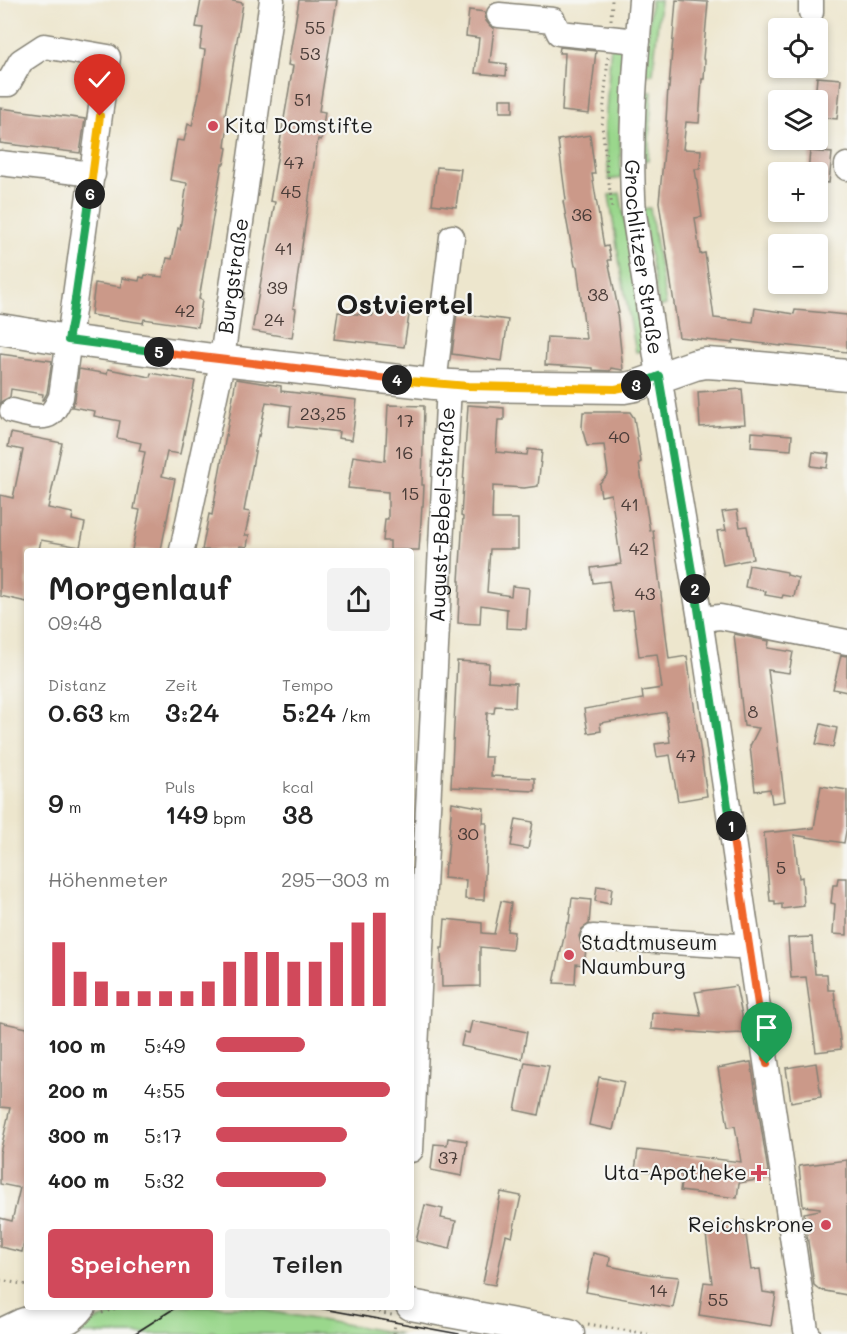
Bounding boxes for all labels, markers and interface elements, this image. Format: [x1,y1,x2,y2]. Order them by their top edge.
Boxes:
house number: 55 [305,15,326,39]
map controls [768,18,828,294]
button: locate [768,18,828,78]
house number: 53 [299,41,321,65]
pin [74,54,125,116]
icon: check [83,63,116,96]
house number: 51 [294,87,312,111]
button: layers [768,90,828,150]
place label: Kita Domstifte [225,111,373,138]
marker: Kita Domstifte [206,119,220,133]
house number: 47 [284,150,304,174]
street label: Grochlitzer Straße [620,159,670,356]
button: + [768,162,828,222]
pin: 6 [75,179,105,209]
house number: 45 [280,179,302,203]
text: 6 [85,183,95,204]
house number: 36 [571,202,593,226]
street label: Burgstraße [211,216,253,335]
button: − [768,234,828,294]
house number: 41 [275,236,293,260]
house number: 39 [266,275,288,299]
house number: 38 [587,282,609,306]
district label: Ostviertel [337,286,473,321]
house number: 42 [175,298,195,322]
house number: 24 [264,307,285,331]
pin: 5 [144,337,174,367]
text: 5 [154,341,164,362]
pin: 4 [382,365,412,395]
text: 4 [392,369,402,390]
pin: 3 [621,370,651,400]
text: 3 [631,374,641,395]
house number: 23,25 [300,401,346,425]
street label: August-Bebel-Straße [422,406,460,623]
house number: 17 [396,408,414,432]
house number: 40 [608,424,630,448]
house number: 16 [395,440,413,464]
house number: 15 [401,481,419,505]
house number: 41 [621,492,639,516]
house number: 42 [629,536,649,560]
text: Morgenlauf [48,565,231,608]
button: share [327,568,390,631]
pin: 2 [680,574,710,604]
text: 2 [691,578,699,599]
house number: 43 [634,581,656,605]
text: 09:48 [48,609,102,635]
text: Distanz [48,674,106,695]
text: Zeit [165,674,198,695]
text: Tempo [282,674,333,695]
text: 0.63 [48,695,104,729]
text: 3:24 [165,695,219,729]
text: 5:24 [282,695,336,729]
house number: 8 [748,699,759,723]
text: km [104,705,130,726]
text: /km [336,705,371,726]
house number: 47 [676,743,696,767]
text: Puls [165,776,195,797]
text: kcal [282,776,314,797]
text: 9 [48,786,64,820]
text: m [64,796,81,817]
text: 149 [165,797,208,831]
text: 38 [282,797,313,831]
text: bpm [208,807,246,828]
pin: 1 [716,811,746,841]
text: 1 [727,815,735,836]
house number: 30 [457,821,479,845]
house number: 5 [776,855,786,879]
text: Höhenmeter [48,866,168,892]
text: 295–303 m [281,866,390,892]
place label: Stadtmuseum Naumburg [581,928,717,979]
marker: Stadtmuseum Naumburg [562,948,576,962]
pin [741,1002,792,1064]
icon: arrive [750,1011,783,1044]
text: 100 m [48,1032,106,1058]
text: 5:49 [144,1032,185,1058]
text: 200 m [48,1077,108,1103]
text: 4:55 [144,1077,185,1103]
text: 300 m [48,1122,109,1148]
text: 5:17 [144,1122,182,1148]
house number: 37 [438,1145,458,1169]
place label: Uta-Apotheke [604,1158,747,1185]
marker: Uta-Apotheke [752,1166,766,1180]
text: 400 m [48,1167,109,1193]
text: 5:32 [144,1167,185,1193]
place label: Reichskrone [688,1210,814,1237]
marker: Reichskrone [819,1218,833,1232]
button: Speichern [48,1229,213,1298]
button: Teilen [225,1229,390,1298]
house number: 14 [649,1278,668,1302]
house number: 55 [708,1287,729,1311]

